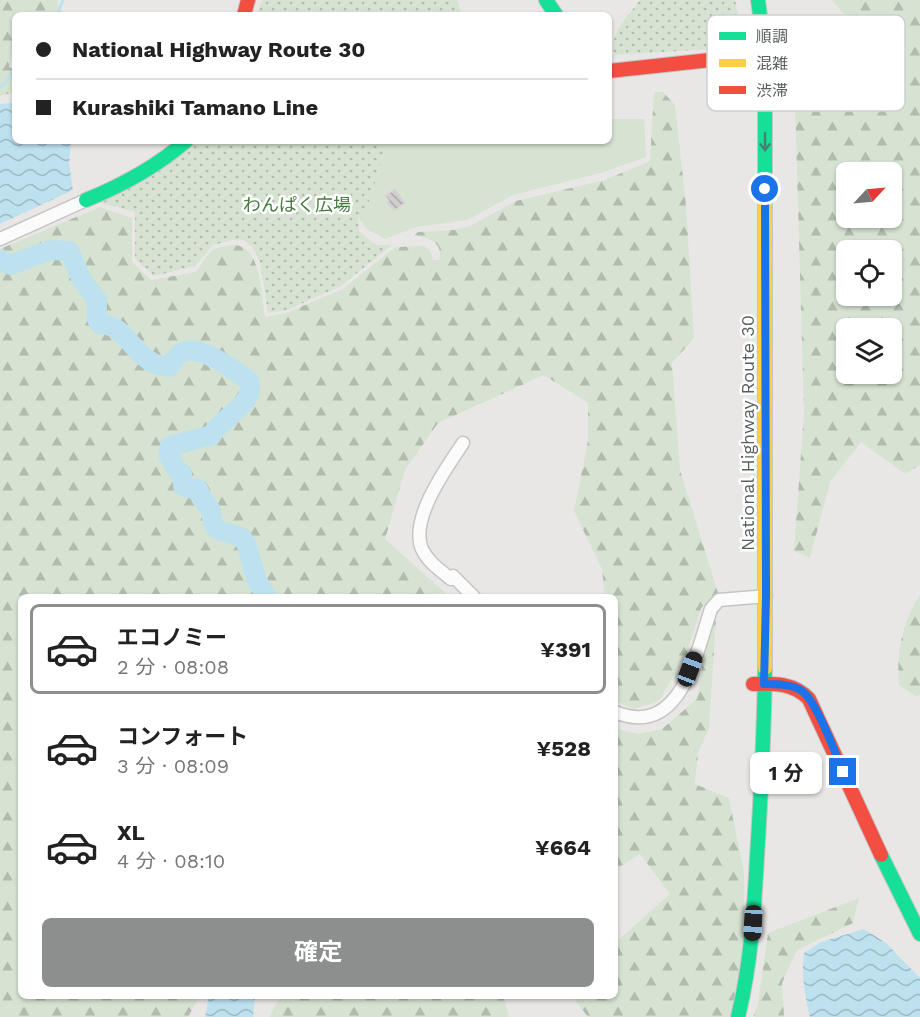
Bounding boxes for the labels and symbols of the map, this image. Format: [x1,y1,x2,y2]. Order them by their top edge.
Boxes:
legend [707,15,905,111]
text: 順調 [756,27,788,46]
text: 混雑 [756,54,788,73]
text: 渋滞 [756,81,788,100]
one-way arrow [759,132,771,152]
north arrow [836,162,902,228]
route start [751,175,778,202]
park label: わんぱく広場 [243,194,351,215]
street label: National Highway Route 30 [737,315,758,551]
car [675,649,705,689]
callout: 1 分 [750,751,822,793]
route end [829,758,856,785]
car [743,905,763,941]

